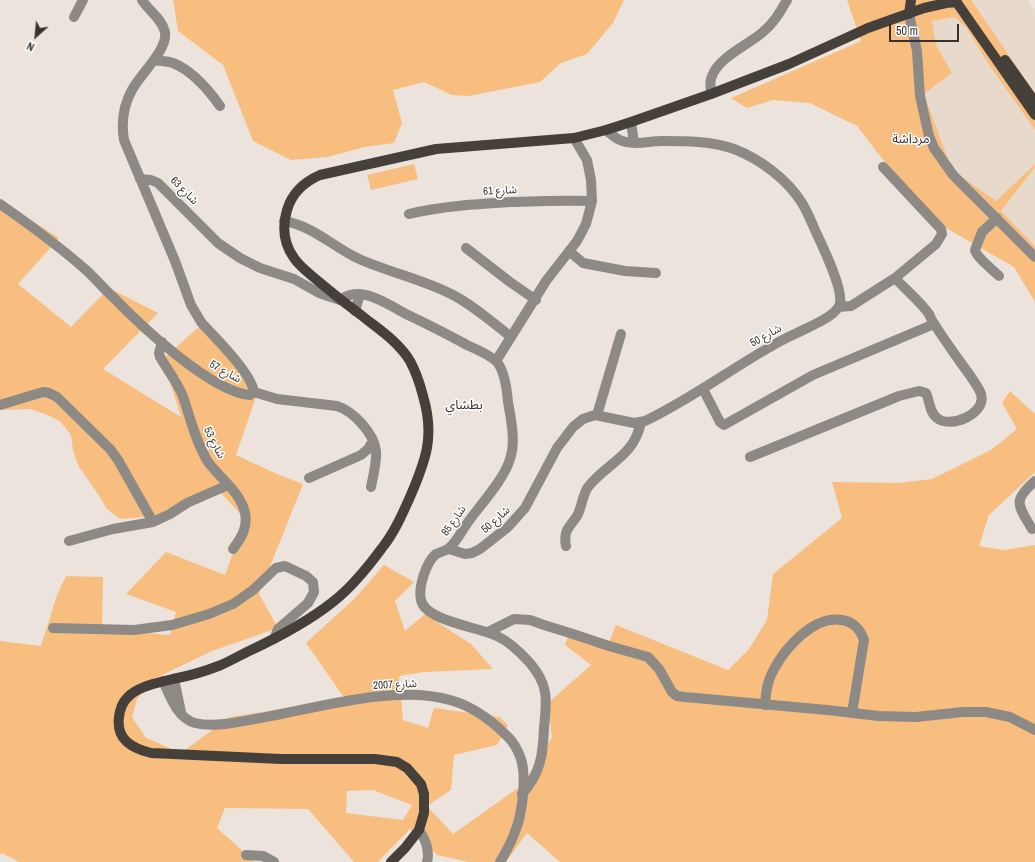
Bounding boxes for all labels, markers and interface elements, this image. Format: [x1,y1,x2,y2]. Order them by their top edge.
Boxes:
north arrow [16,16,56,56]
scale bar [891,16,961,42]
text: 50 m [896,23,918,39]
text: N [24,39,37,54]
district label: مرداشة [892,132,930,148]
street label: شارع 63 [167,174,201,208]
street label: شارع 61 [483,184,517,198]
street label: شارع 50 [748,322,784,350]
street label: شارع 57 [207,358,243,386]
district label: بطشاي [445,398,483,414]
street label: شارع 53 [200,425,228,461]
street label: شارع 85 [439,503,469,539]
street label: شارع 50 [479,504,513,536]
street label: شارع 2007 [373,677,417,693]

